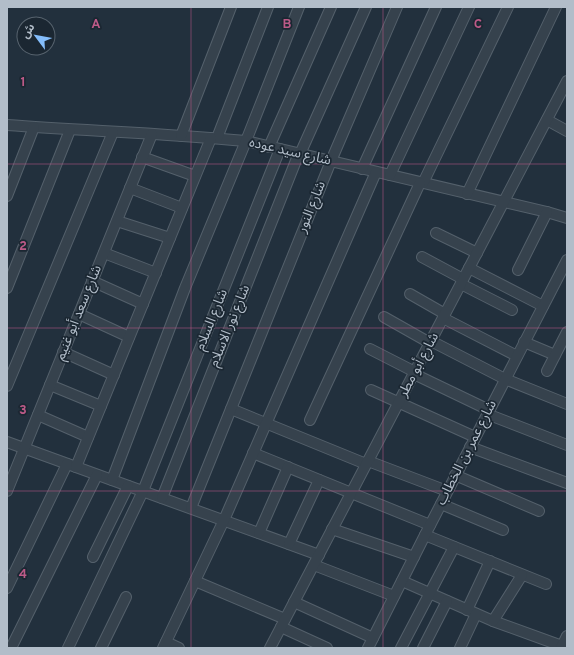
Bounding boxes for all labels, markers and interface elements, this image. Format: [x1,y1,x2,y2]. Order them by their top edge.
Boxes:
north arrow [16,16,56,56]
text: A [91,17,101,33]
text: B [283,17,292,33]
text: C [474,17,482,33]
text: ش [18,21,38,41]
text: 1 [20,75,26,91]
street label: شارع سيد عوده [247,134,333,171]
street label: شارع النور [294,179,331,237]
text: 2 [19,239,27,255]
street label: شارع سعد أبو غنيم [50,262,107,364]
street label: شارع نور الاسلام [206,282,255,370]
street label: شارع السلام [192,287,233,354]
street label: شارع أبو مطر [393,329,444,401]
street label: شارع عمر بن الخطاب [433,398,502,509]
text: 3 [19,403,27,419]
text: 4 [19,567,27,583]

